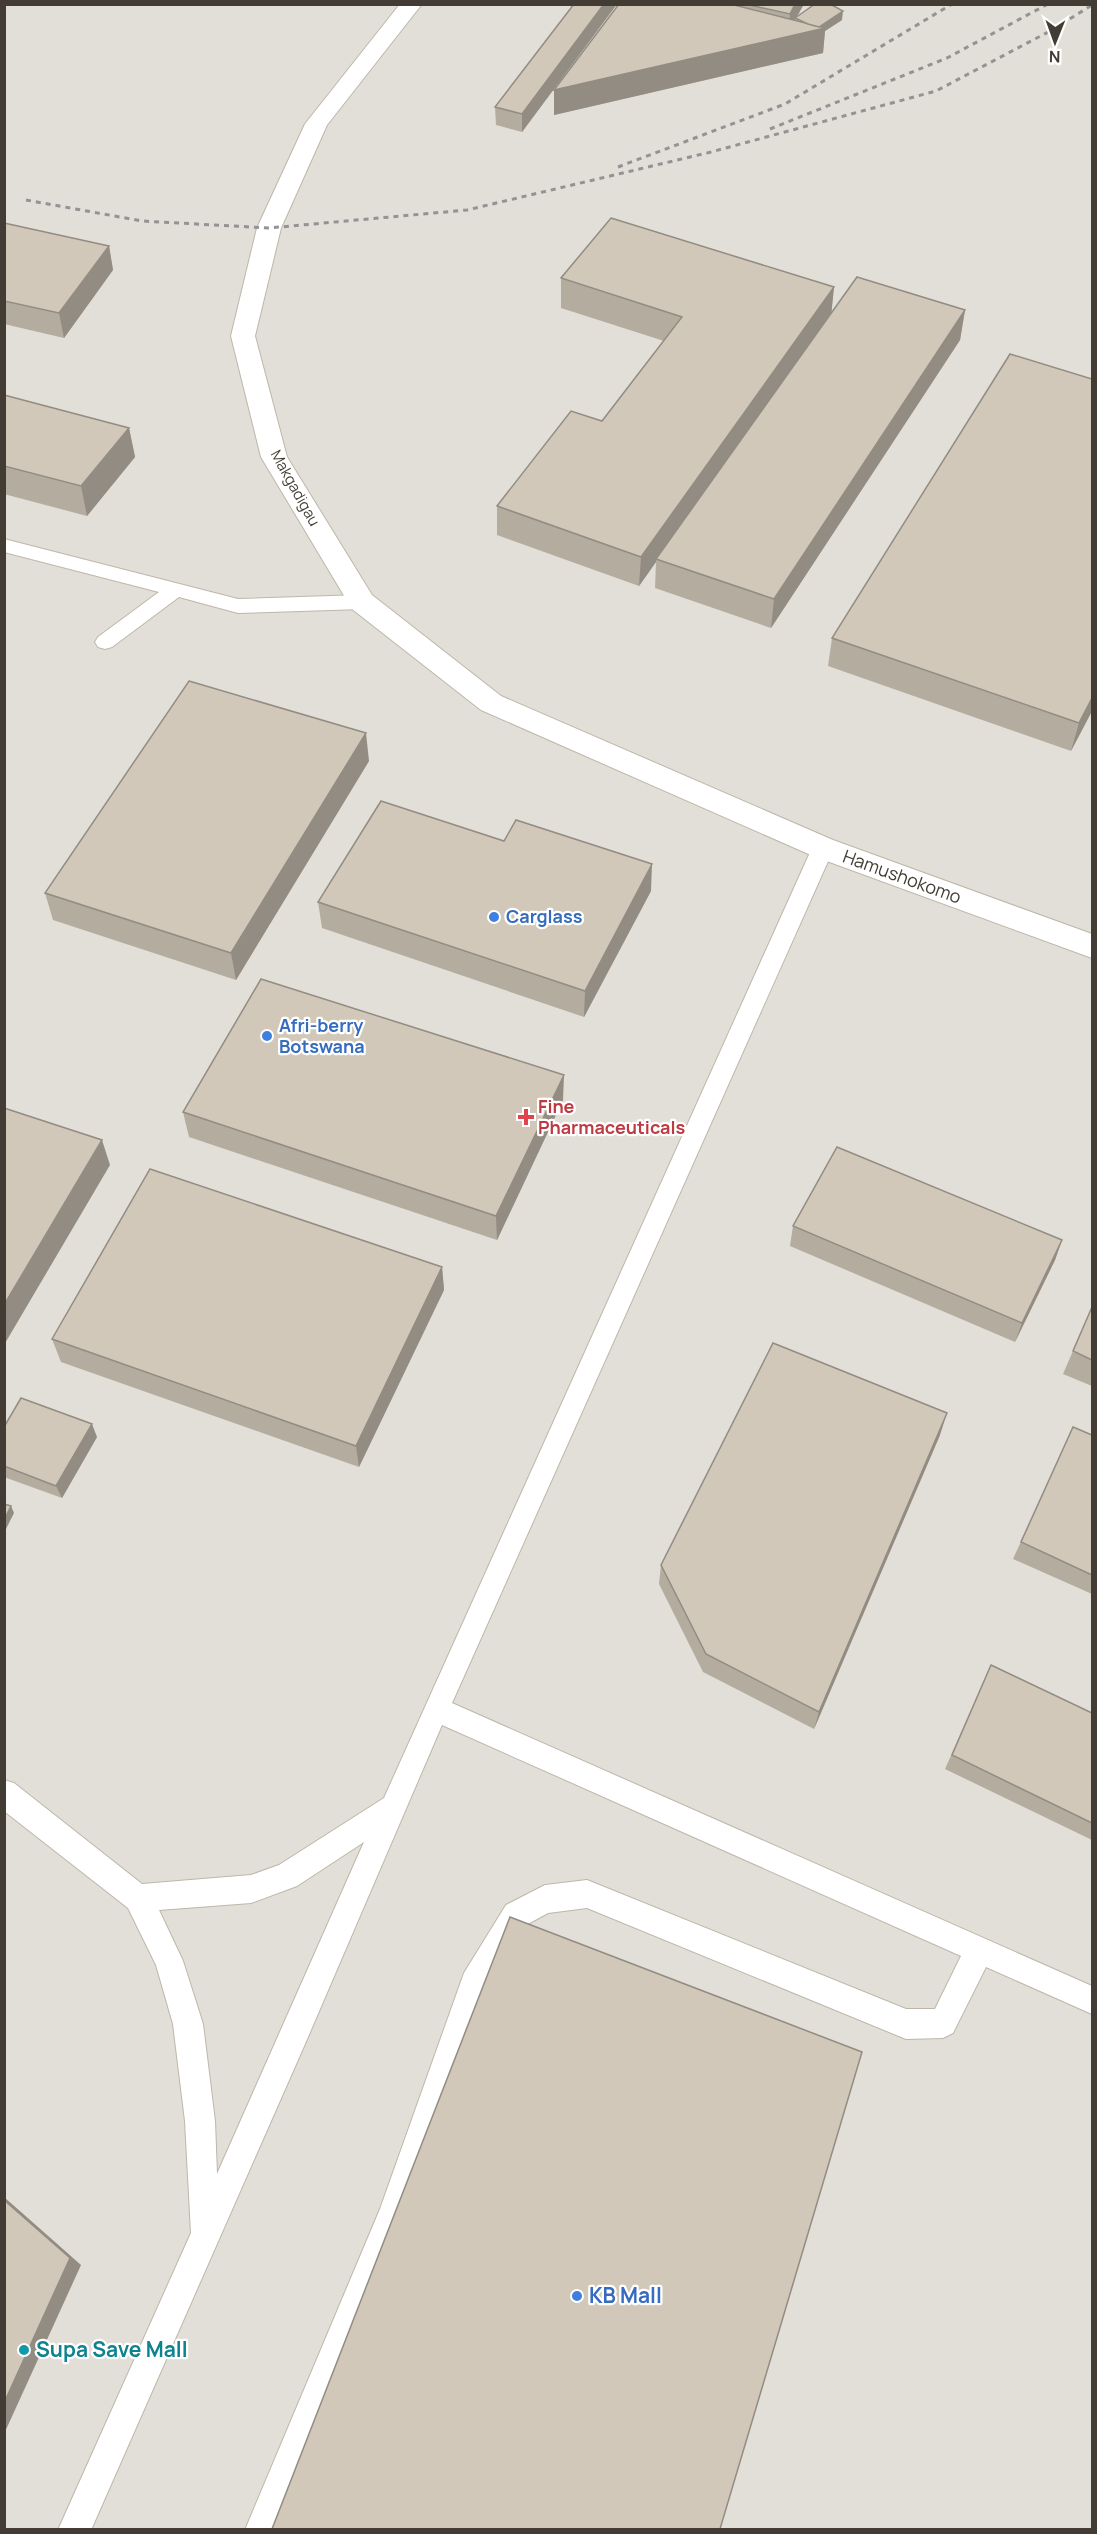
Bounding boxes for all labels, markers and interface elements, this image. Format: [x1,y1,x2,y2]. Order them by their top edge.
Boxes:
north arrow [1025,12,1085,72]
text: N [1049,46,1061,68]
street label: Makgadigau [266,446,325,530]
street label: Hamushokomo [840,844,965,909]
place label: Carglass [506,904,583,928]
marker: Carglass [487,910,501,924]
place label: Afri-berry Botswana [279,1013,365,1058]
marker: Afri-berry Botswana [260,1029,274,1043]
place label: Fine Pharmaceuticals [538,1094,686,1139]
marker: Fine Pharmaceuticals [519,1110,533,1124]
place label: KB Mall [589,2281,662,2309]
marker: KB Mall [570,2289,584,2303]
place label: Supa Save Mall [36,2335,188,2363]
marker: Supa Save Mall [17,2343,31,2357]

